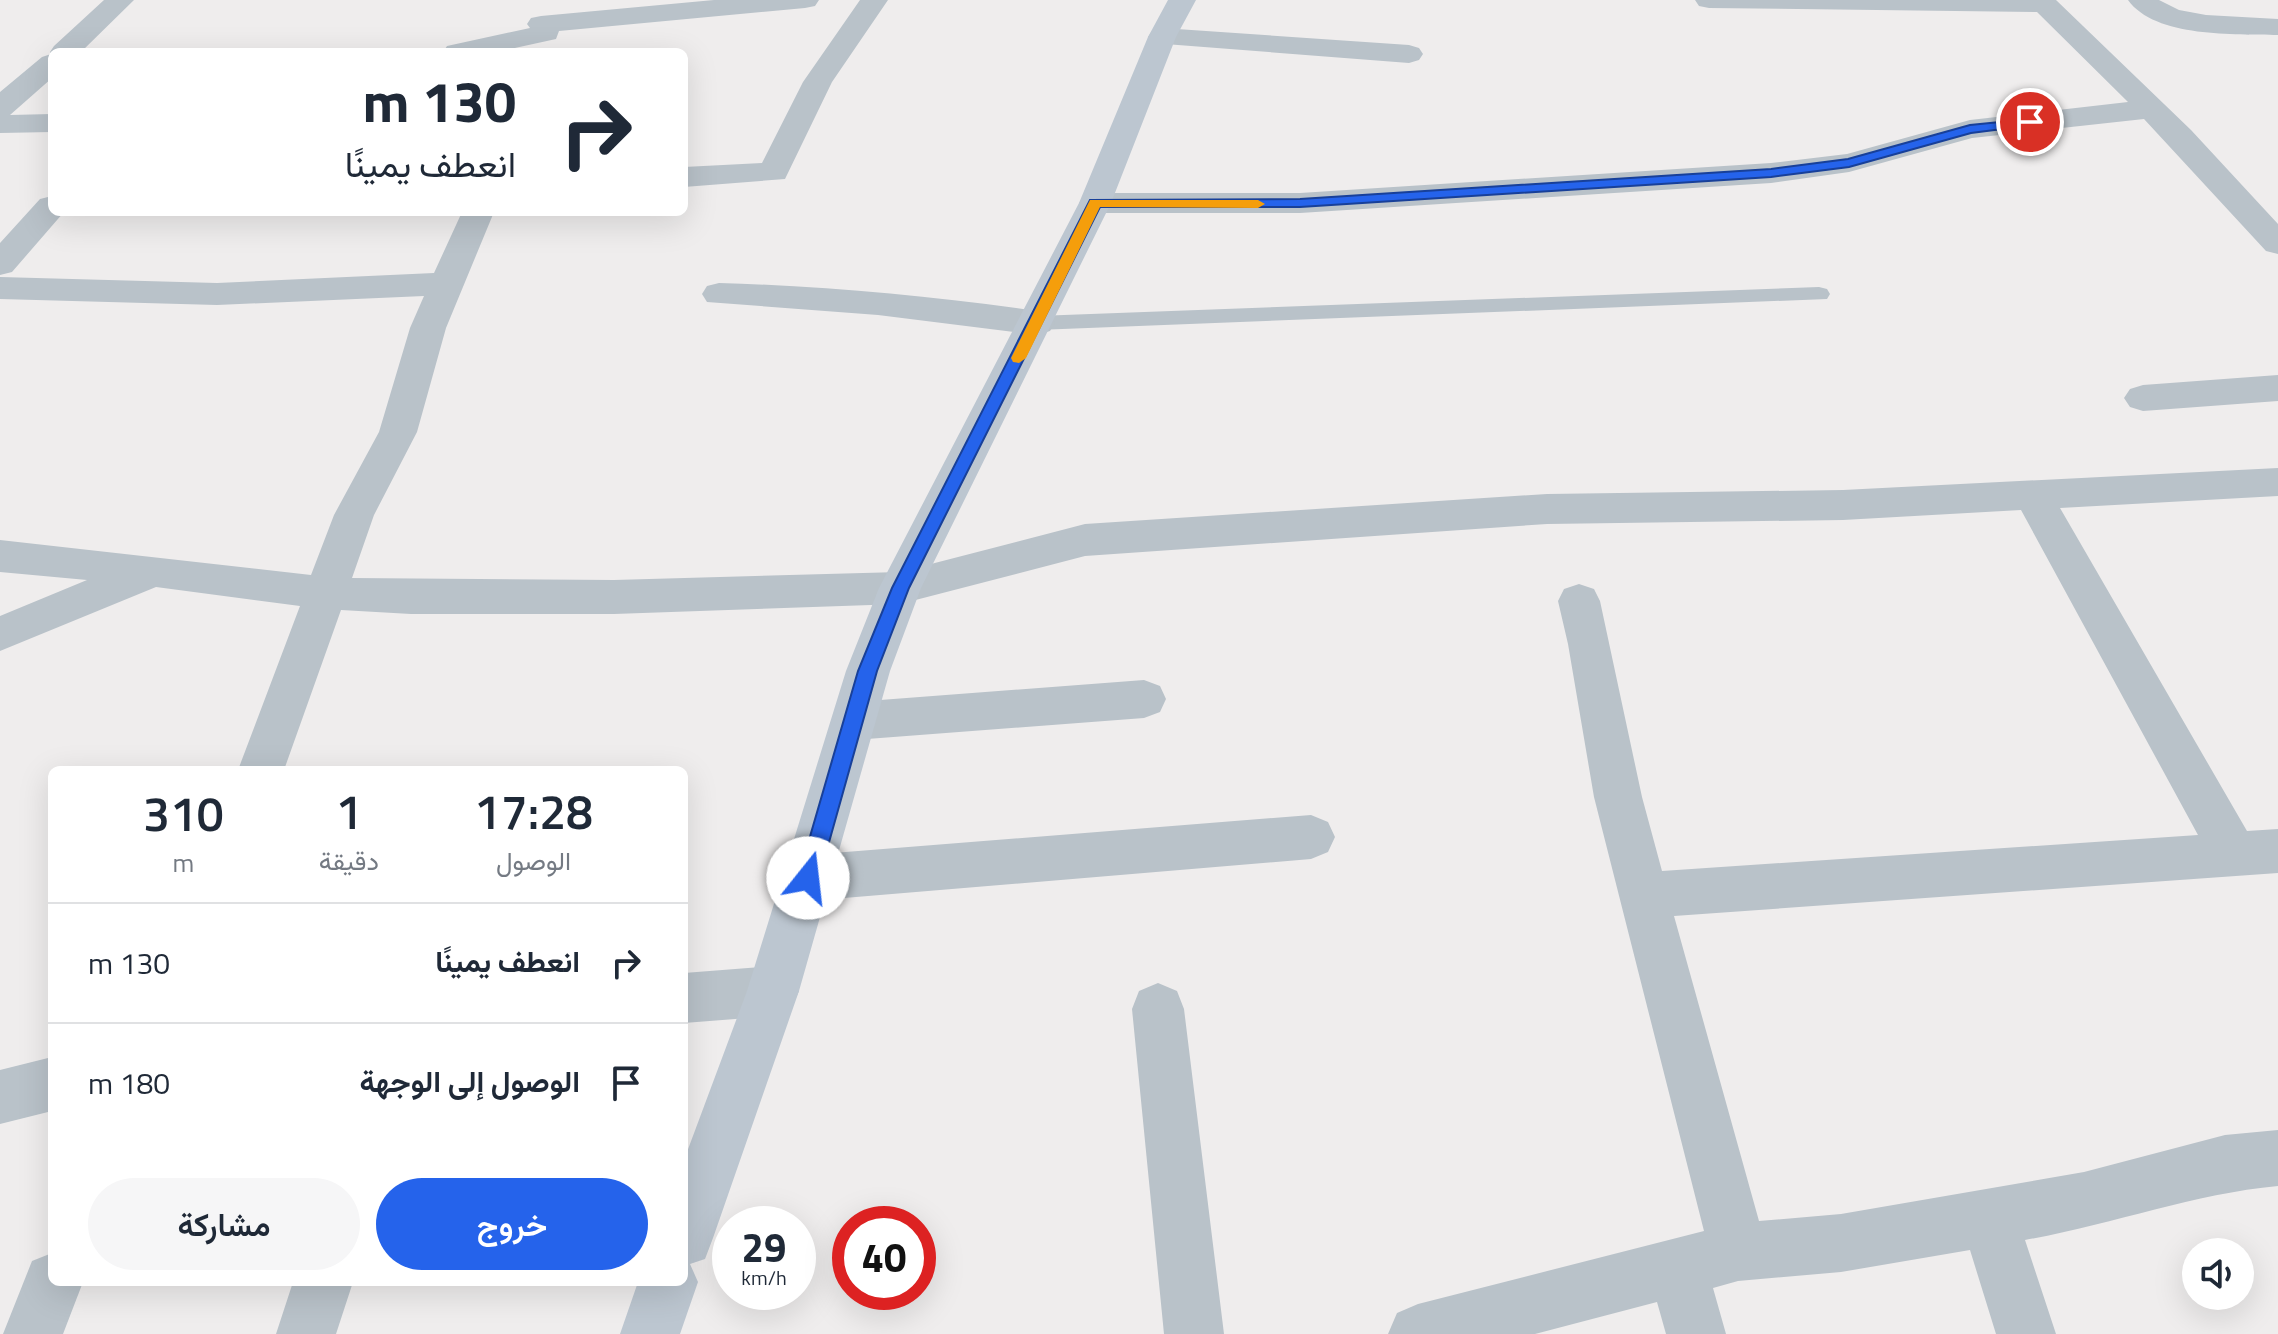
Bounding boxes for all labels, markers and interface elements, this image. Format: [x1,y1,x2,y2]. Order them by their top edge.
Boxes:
text: 130 m [363,59,516,144]
icon: right [544,80,648,184]
pin [1996,88,2064,156]
icon: arrive [2008,100,2052,144]
text: انعطف يمينًا [345,136,516,191]
text: 1 [335,775,362,848]
text: 17:28 [474,775,593,848]
text: 310 [143,777,224,850]
position arrow [766,836,850,920]
text: دقيقة [319,841,379,880]
text: الوصول [496,841,571,880]
text: m [173,843,194,882]
text: انعطف يمينًا [435,938,580,984]
text: 130 m [88,940,170,986]
icon: right [604,941,648,985]
text: الوصول إلى الوجهة [359,1058,580,1104]
text: 180 m [88,1060,170,1106]
icon: arrive [604,1061,648,1105]
button: مشاركة [88,1178,360,1270]
button: خروج [376,1178,648,1270]
speed limit sign: 40 [832,1206,936,1310]
text: 29 [742,1217,786,1278]
map controls [2182,1238,2254,1310]
button: sound [2182,1238,2254,1310]
text: km/h [741,1262,787,1293]

